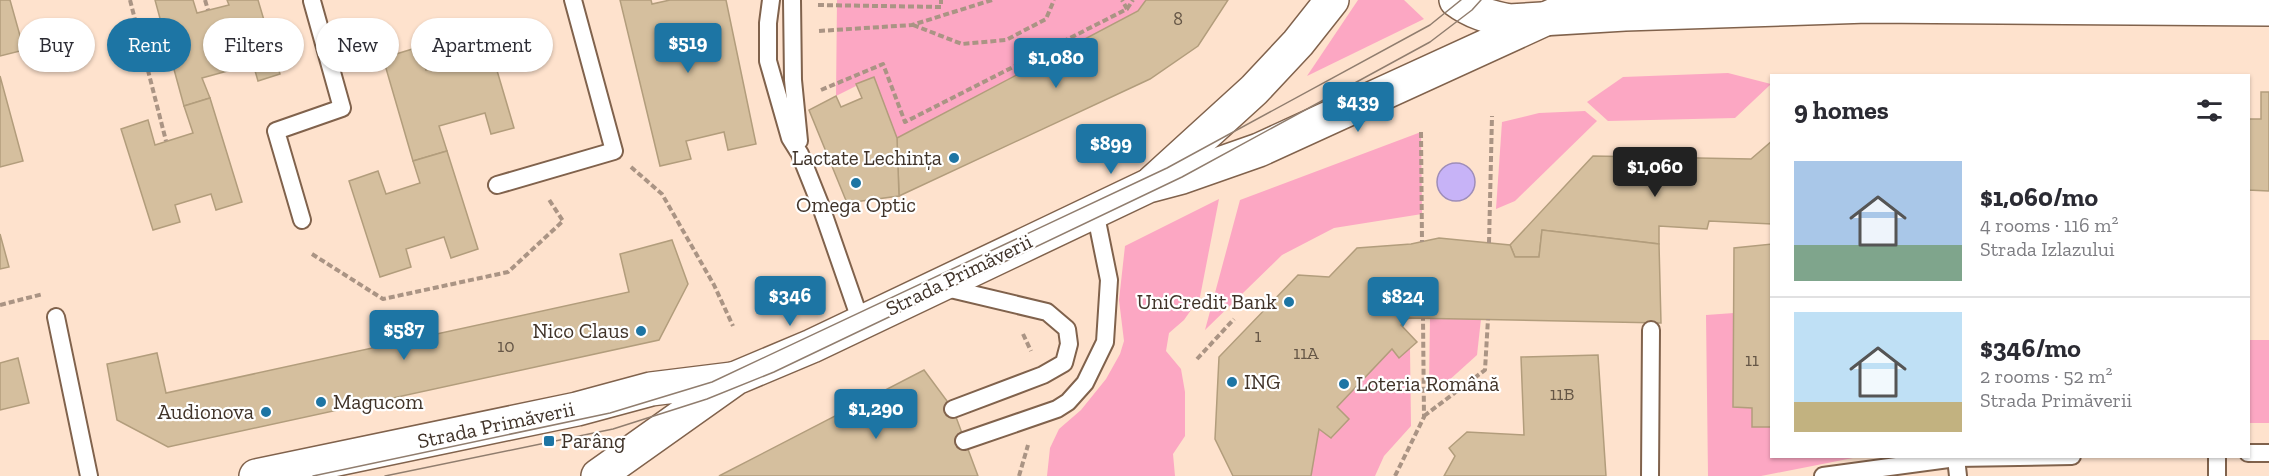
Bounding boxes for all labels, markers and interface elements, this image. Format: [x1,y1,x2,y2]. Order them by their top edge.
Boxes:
house number: 8 [1173,8,1183,30]
chip: Buy [18,18,95,72]
chip: Rent [107,18,191,72]
chip: Filters [203,18,304,72]
chip: New [316,18,399,72]
chip: Apartment [411,18,553,72]
pin: $519 [652,23,724,74]
text: $519 [668,30,708,54]
pin: $1,080 [1007,38,1105,89]
text: $1,080 [1028,45,1084,69]
pin: $439 [1322,82,1394,133]
text: $439 [1337,89,1379,113]
text: 9 homes [1794,94,1889,126]
icon: filters [2193,94,2226,127]
pin: $899 [1075,124,1147,175]
text: $899 [1090,131,1132,155]
place label: Lactate Lechința [792,145,942,170]
pin: $1,060 [1606,147,1704,198]
marker: Lactate Lechința [947,151,961,165]
text: $1,060 [1627,154,1683,178]
marker: Omega Optic [849,176,863,190]
text: $1,060/mo [1980,181,2098,213]
icon: home [1842,185,1914,257]
place label: Omega Optic [796,192,916,217]
text: 4 rooms · 116 m² [1980,213,2118,237]
street label: Strada Primăverii [882,228,1036,321]
text: Strada Izlazului [1980,237,2115,261]
pin: $346 [754,276,826,327]
pin: $824 [1367,277,1439,328]
text: $346 [769,283,811,307]
text: $824 [1382,284,1424,308]
place label: UniCredit Bank [1137,289,1277,314]
marker: UniCredit Bank [1282,295,1296,309]
pin: $587 [368,310,440,361]
text: $587 [384,317,424,341]
place label: Nico Claus [532,318,629,343]
marker: Nico Claus [634,324,648,338]
house number: 1 [1255,325,1262,347]
text: $346/mo [1980,332,2081,364]
house number: 10 [497,335,515,357]
icon: home [1842,336,1914,408]
house number: 11A [1293,342,1319,364]
house number: 11 [1745,349,1759,371]
text: 2 rooms · 52 m² [1980,364,2113,388]
place label: ING [1244,369,1281,394]
place label: Loteria Română [1356,371,1499,396]
marker: ING [1225,375,1239,389]
marker: Loteria Română [1337,377,1351,391]
house number: 11B [1550,383,1574,405]
text: Strada Primăverii [1980,388,2132,412]
place label: Magucom [333,389,423,414]
pin: $1,290 [827,389,925,440]
marker: Magucom [314,395,328,409]
street label: Strada Primăverii [415,396,577,453]
text: $1,290 [848,396,904,420]
place label: Audionova [157,399,254,424]
marker: Audionova [259,405,273,419]
place label: Parâng [561,428,626,453]
marker: Parâng [542,434,556,448]

